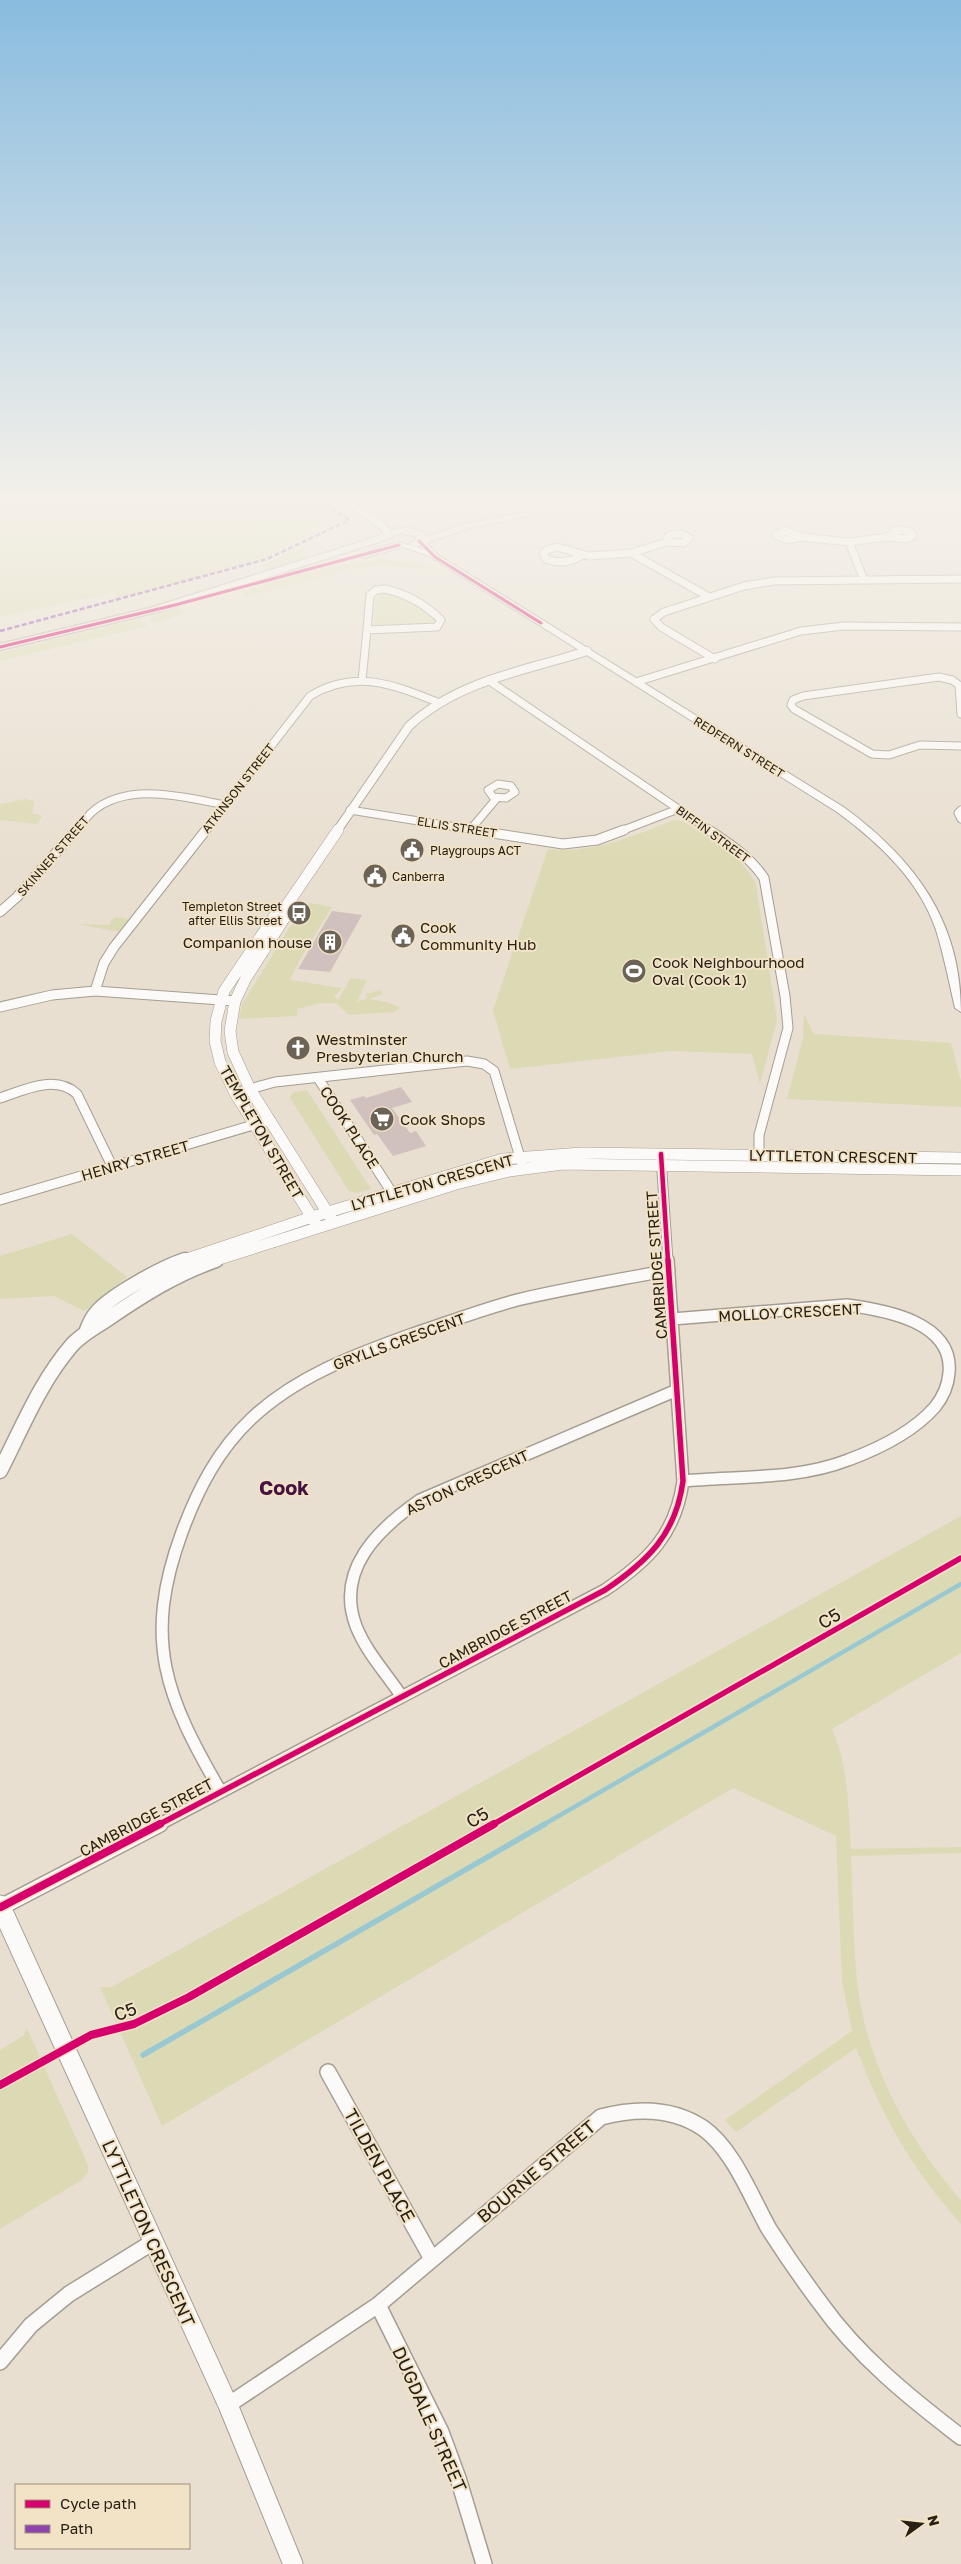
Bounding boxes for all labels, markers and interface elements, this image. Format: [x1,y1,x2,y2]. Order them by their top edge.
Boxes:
street label: REDFERN STREET [691,713,788,781]
street label: ATKINSON STREET [198,740,278,836]
street label: BIFFIN STREET [673,802,753,866]
street label: SKINNER STREET [14,812,92,899]
street label: ELLIS STREET [416,813,499,841]
public building icon: Playgroups ACT [399,837,425,863]
place label: Playgroups ACT [430,843,522,858]
public building icon: Canberra [362,863,388,889]
place label: Canberra [392,869,445,884]
place label: Templeton Street after Ellis Street [182,899,282,928]
bus stop icon: Templeton Street after Ellis Street [286,900,312,926]
place label: Cook Community Hub [420,918,536,953]
public building icon: Cook Community Hub [390,923,416,949]
building icon: Companion house [317,929,343,955]
place label: Companion house [183,933,312,951]
place label: Cook Neighbourhood Oval (Cook 1) [652,953,805,988]
sports icon: Cook Neighbourhood Oval (Cook 1) [621,958,647,984]
place label: Westminster Presbyterian Church [316,1030,464,1065]
church icon: Westminster Presbyterian Church [285,1035,311,1061]
street label: TEMPLETON STREET [216,1062,308,1202]
street label: COOK PLACE [317,1082,383,1172]
supermarket icon: Cook Shops [369,1106,395,1132]
place label: Cook Shops [400,1110,485,1128]
street label: HENRY STREET [79,1136,191,1184]
street label: LYTTLETON CRESCENT [749,1146,917,1166]
street label: LYTTLETON CRESCENT [349,1150,515,1214]
street label: CAMBRIDGE STREET [642,1190,670,1340]
street label: MOLLOY CRESCENT [718,1299,862,1325]
street label: GRYLLS CRESCENT [330,1309,468,1373]
street label: ASTON CRESCENT [403,1446,531,1518]
district label: Cook [259,1475,309,1499]
street label: CAMBRIDGE STREET [435,1586,575,1672]
street label: C5 [814,1603,844,1633]
street label: CAMBRIDGE STREET [76,1774,216,1860]
street label: C5 [462,1802,492,1832]
street label: C5 [111,1997,139,2025]
street label: TILDEN PLACE [340,2104,420,2226]
street label: BOURNE STREET [472,2115,600,2227]
street label: LYTTLETON CRESCENT [98,2136,200,2330]
street label: DUGDALE STREET [388,2343,472,2495]
legend [15,2484,190,2549]
text: Cycle path [60,2494,136,2512]
north arrow [896,2499,946,2549]
text: N [924,2513,944,2528]
text: Path [60,2519,93,2537]

